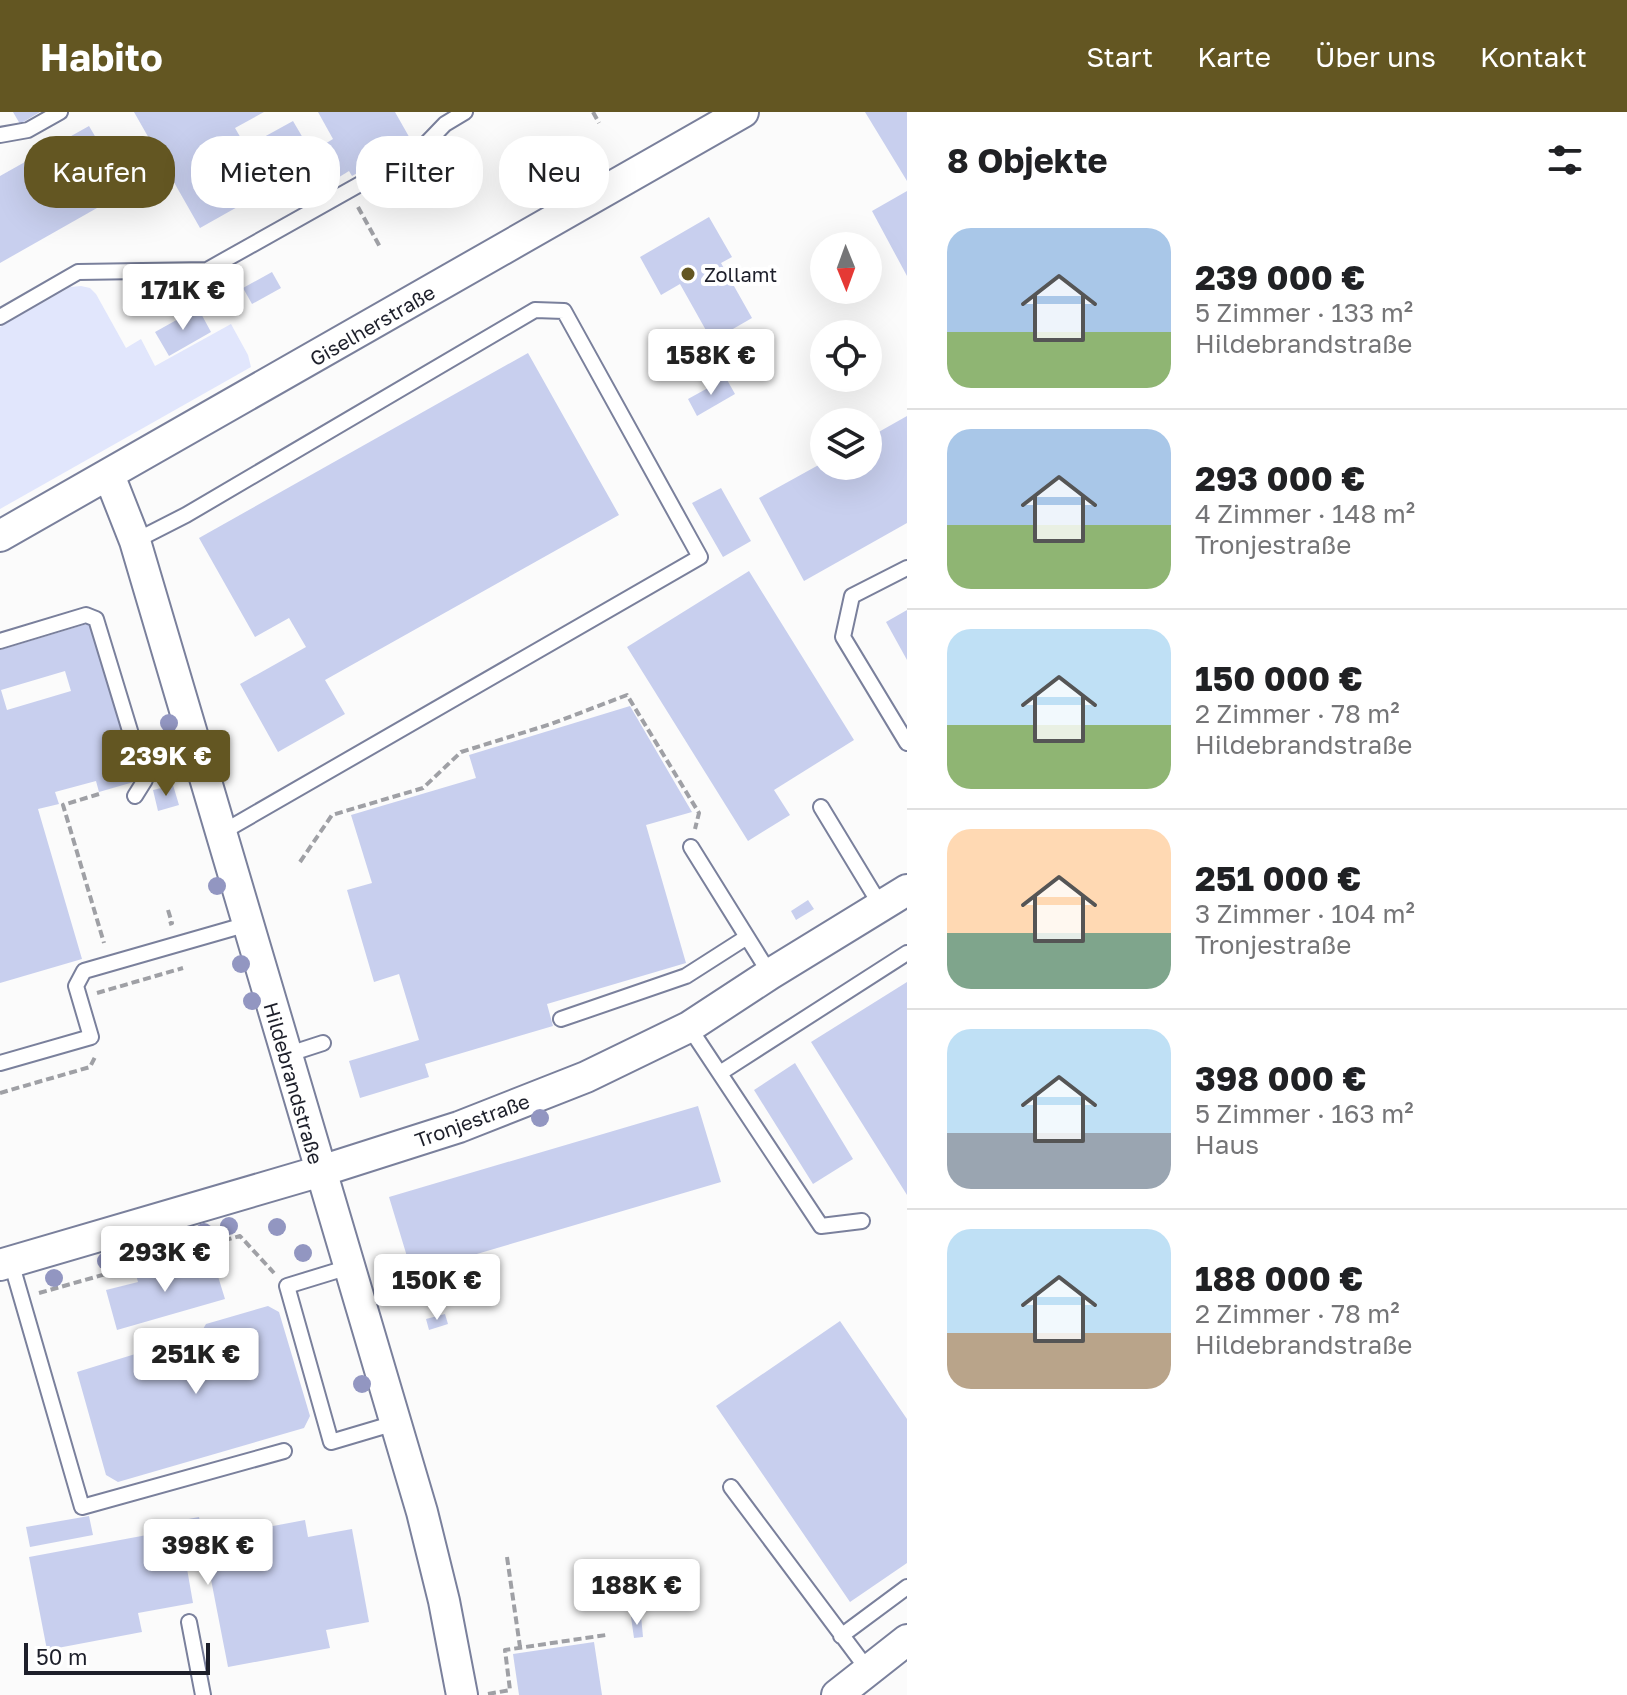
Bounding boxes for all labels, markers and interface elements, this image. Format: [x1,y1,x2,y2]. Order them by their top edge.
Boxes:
text: Habito [40,34,163,79]
text: Start [1086,40,1153,73]
text: Karte [1197,40,1271,73]
text: Über uns [1315,40,1436,73]
text: Kontakt [1480,40,1587,73]
chip: Kaufen [24,136,175,208]
chip: Mieten [191,136,340,208]
chip: Filter [356,136,483,208]
chip: Neu [499,136,609,208]
icon: filters [1543,138,1587,182]
text: 8 Objekte [947,140,1108,180]
north arrow [810,232,882,304]
map controls [810,232,882,480]
text: 239 000 € [1195,257,1365,297]
icon: home [1011,260,1107,356]
place label: Zollamt [704,262,777,286]
pin: 171K € [118,264,248,332]
marker: Zollamt [679,265,697,283]
text: 171K € [141,274,225,305]
street label: Giselherstraße [305,279,439,371]
text: 5 Zimmer · 133 m² [1195,297,1413,328]
button: locate [810,320,882,392]
text: Hildebrandstraße [1195,328,1412,359]
pin: 158K € [646,329,776,397]
text: 158K € [666,339,756,370]
button: layers [810,408,882,480]
text: 293 000 € [1195,458,1365,498]
icon: home [1011,461,1107,557]
text: 4 Zimmer · 148 m² [1195,498,1415,529]
text: Tronjestraße [1195,529,1351,560]
text: 150 000 € [1195,658,1363,698]
icon: home [1011,661,1107,757]
text: 2 Zimmer · 78 m² [1195,698,1400,729]
text: Hildebrandstraße [1195,729,1412,760]
pin: 239K € [101,730,231,798]
text: 239K € [120,740,212,771]
text: 251 000 € [1195,858,1361,898]
icon: home [1011,861,1107,957]
text: 3 Zimmer · 104 m² [1195,898,1415,929]
text: Tronjestraße [1195,929,1351,960]
street label: Hildebrandstraße [259,999,329,1167]
text: 398 000 € [1195,1058,1366,1098]
icon: home [1011,1061,1107,1157]
street label: Tronjestraße [411,1088,533,1152]
text: 5 Zimmer · 163 m² [1195,1098,1414,1129]
text: Haus [1195,1129,1259,1160]
pin: 293K € [100,1226,230,1294]
text: 293K € [119,1236,211,1267]
pin: 150K € [372,1254,502,1322]
text: 188 000 € [1195,1258,1363,1298]
icon: home [1011,1261,1107,1357]
text: 150K € [392,1264,482,1295]
text: 2 Zimmer · 78 m² [1195,1298,1400,1329]
pin: 251K € [131,1328,261,1396]
text: Hildebrandstraße [1195,1329,1412,1360]
text: 251K € [152,1338,240,1369]
pin: 398K € [143,1519,273,1587]
text: 398K € [162,1529,254,1560]
pin: 188K € [572,1559,702,1627]
text: 188K € [592,1569,682,1600]
scale bar [24,1639,210,1675]
text: 50 m [36,1643,87,1670]

